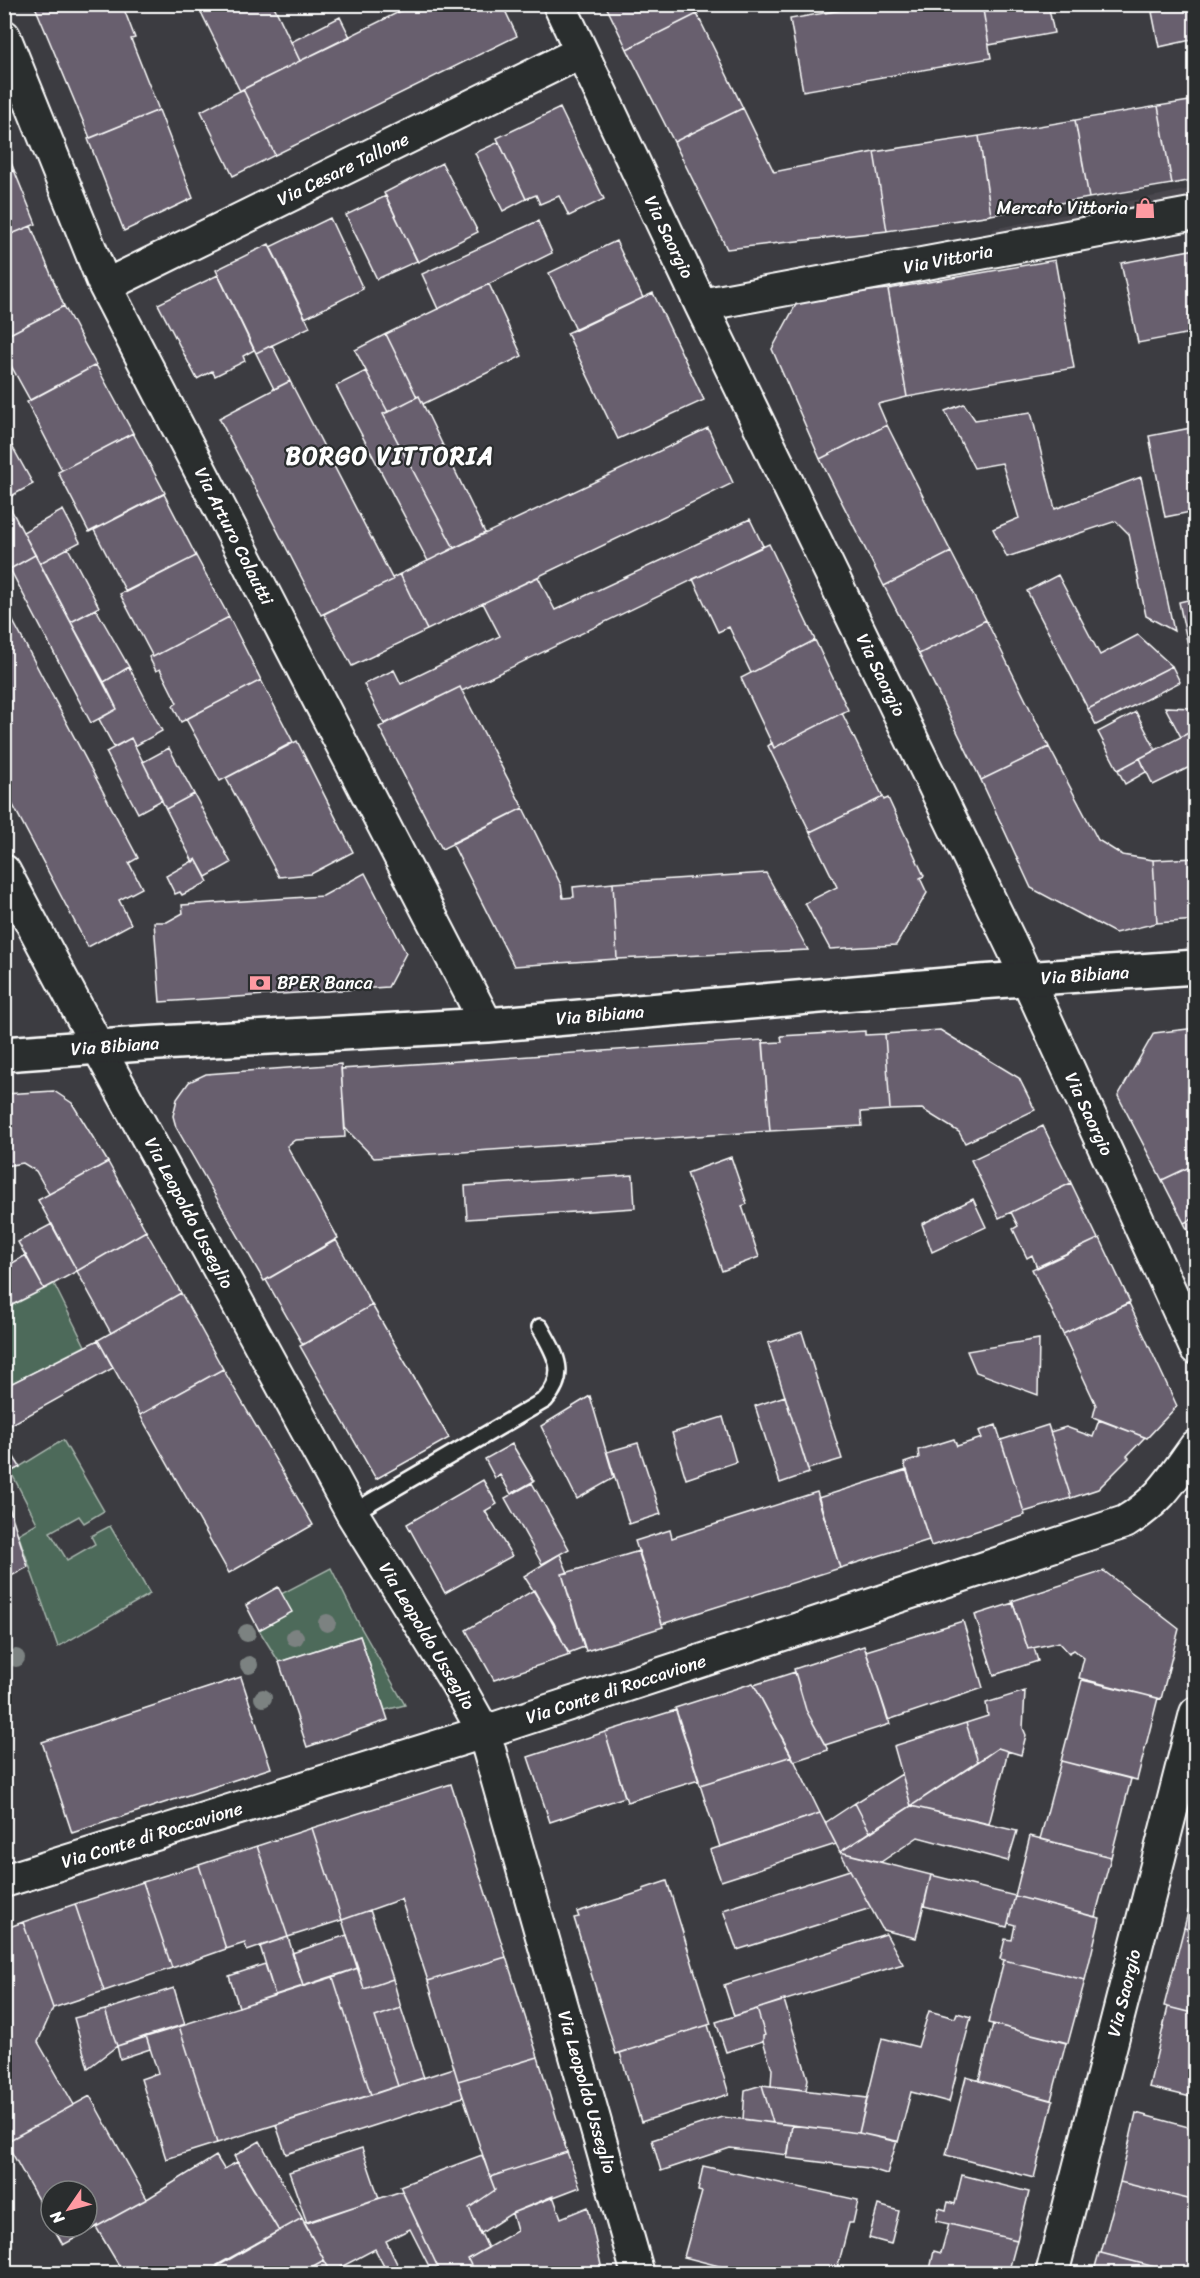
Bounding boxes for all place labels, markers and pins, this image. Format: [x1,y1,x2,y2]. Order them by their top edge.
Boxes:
place label: Mercato Vittoria [997,192,1128,224]
shop icon: Mercato Vittoria [1133,196,1157,220]
place label: BPER Banca [277,967,373,999]
bank icon: BPER Banca [248,971,272,995]

